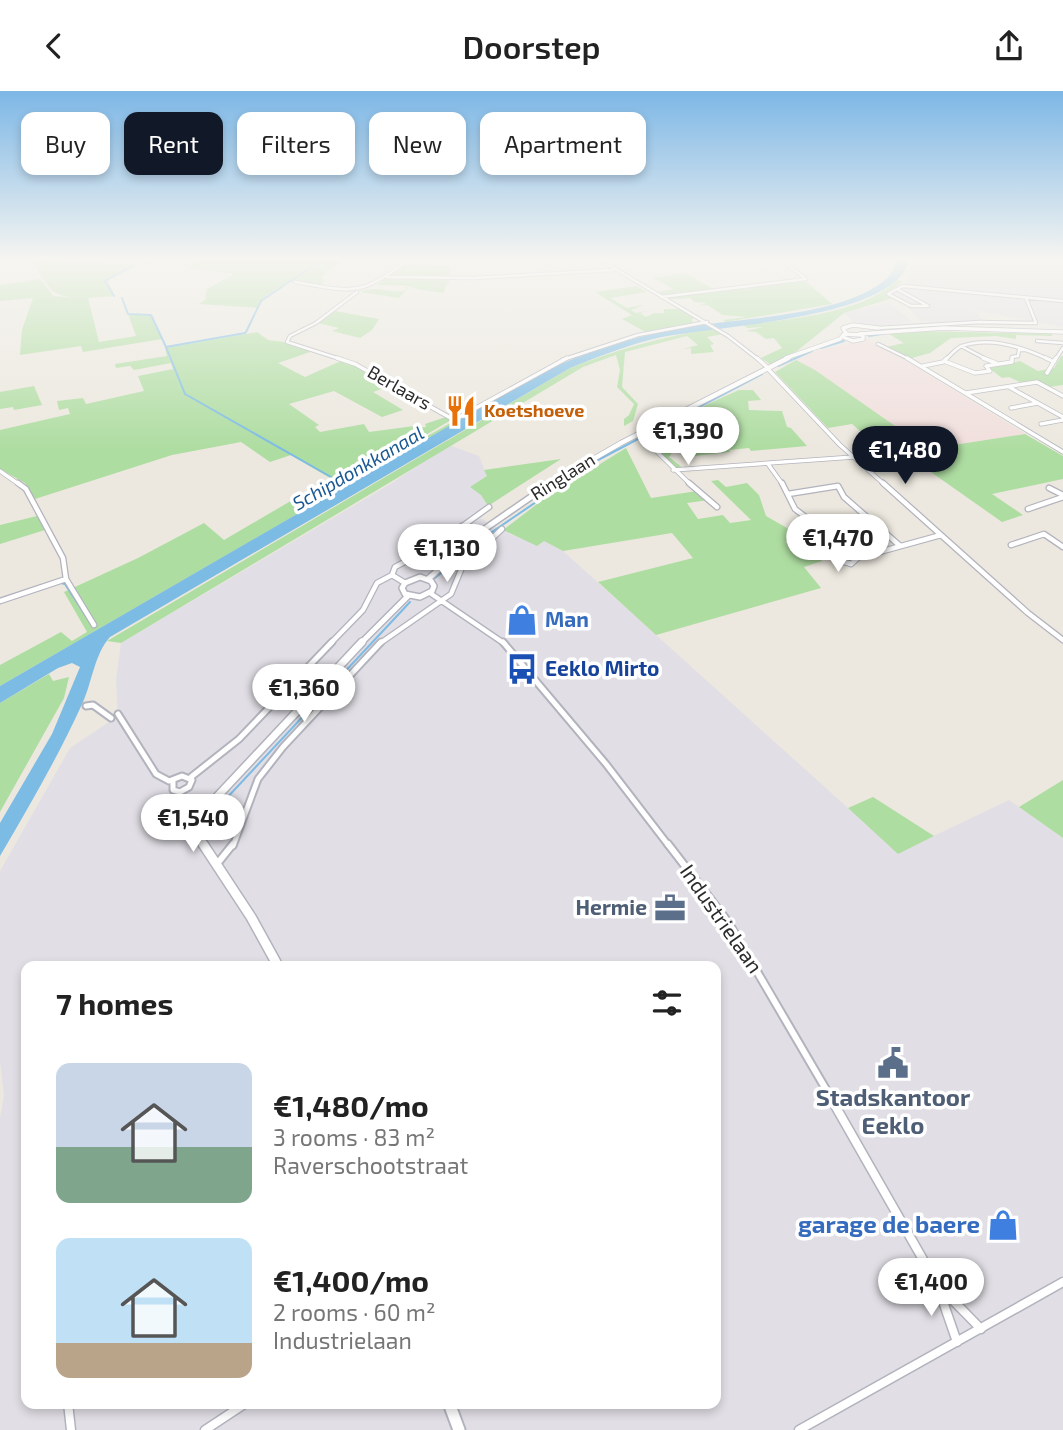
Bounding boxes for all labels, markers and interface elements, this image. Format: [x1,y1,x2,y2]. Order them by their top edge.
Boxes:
icon: back [35,27,73,65]
text: Doorstep [462,27,601,65]
icon: share [990,27,1028,65]
chip: Buy [21,112,110,175]
chip: Rent [124,112,223,175]
chip: Filters [237,112,355,175]
chip: New [369,112,466,175]
chip: Apartment [480,112,646,175]
street label: Berlaars [364,360,435,414]
restaurant icon: Koetshoeve [444,394,478,428]
place label: Koetshoeve [484,399,585,421]
pin: €1,390 [631,407,745,467]
text: €1,390 [652,416,724,444]
water label: Schipdonkkanaal [288,421,428,515]
pin: €1,480 [848,427,962,486]
text: €1,480 [868,435,942,463]
street label: Ringlaan [526,448,599,504]
pin: €1,470 [781,515,895,574]
text: €1,470 [802,523,874,551]
pin: €1,130 [390,525,504,584]
text: €1,130 [414,533,480,561]
shop icon: Man [505,603,539,637]
place label: Man [545,606,589,631]
bus stop icon: Eeklo Mirto [505,652,539,686]
place label: Eeklo Mirto [545,655,659,680]
pin: €1,360 [247,665,361,724]
text: €1,360 [268,673,340,701]
pin: €1,540 [136,795,250,854]
text: €1,540 [157,803,229,831]
street label: Industrielaan [676,859,769,977]
office icon: Hermie [653,891,687,925]
place label: Hermie [576,894,647,919]
icon: filters [648,984,686,1022]
text: 7 homes [56,985,173,1021]
public building icon: Stadskantoor Eeklo [876,1046,910,1080]
place label: Stadskantoor Eeklo [816,1082,971,1139]
text: €1,480/mo [273,1087,429,1123]
icon: home [112,1091,196,1175]
text: 3 rooms · 83 m² [273,1123,435,1151]
text: Raverschootstraat [273,1151,468,1179]
shop icon: garage de baere [986,1208,1020,1242]
place label: garage de baere [798,1209,980,1238]
pin: €1,400 [874,1259,988,1318]
text: €1,400/mo [273,1262,429,1298]
icon: home [112,1266,196,1350]
text: €1,400 [894,1267,968,1295]
text: 2 rooms · 60 m² [273,1298,435,1326]
text: Industrielaan [273,1326,412,1354]

